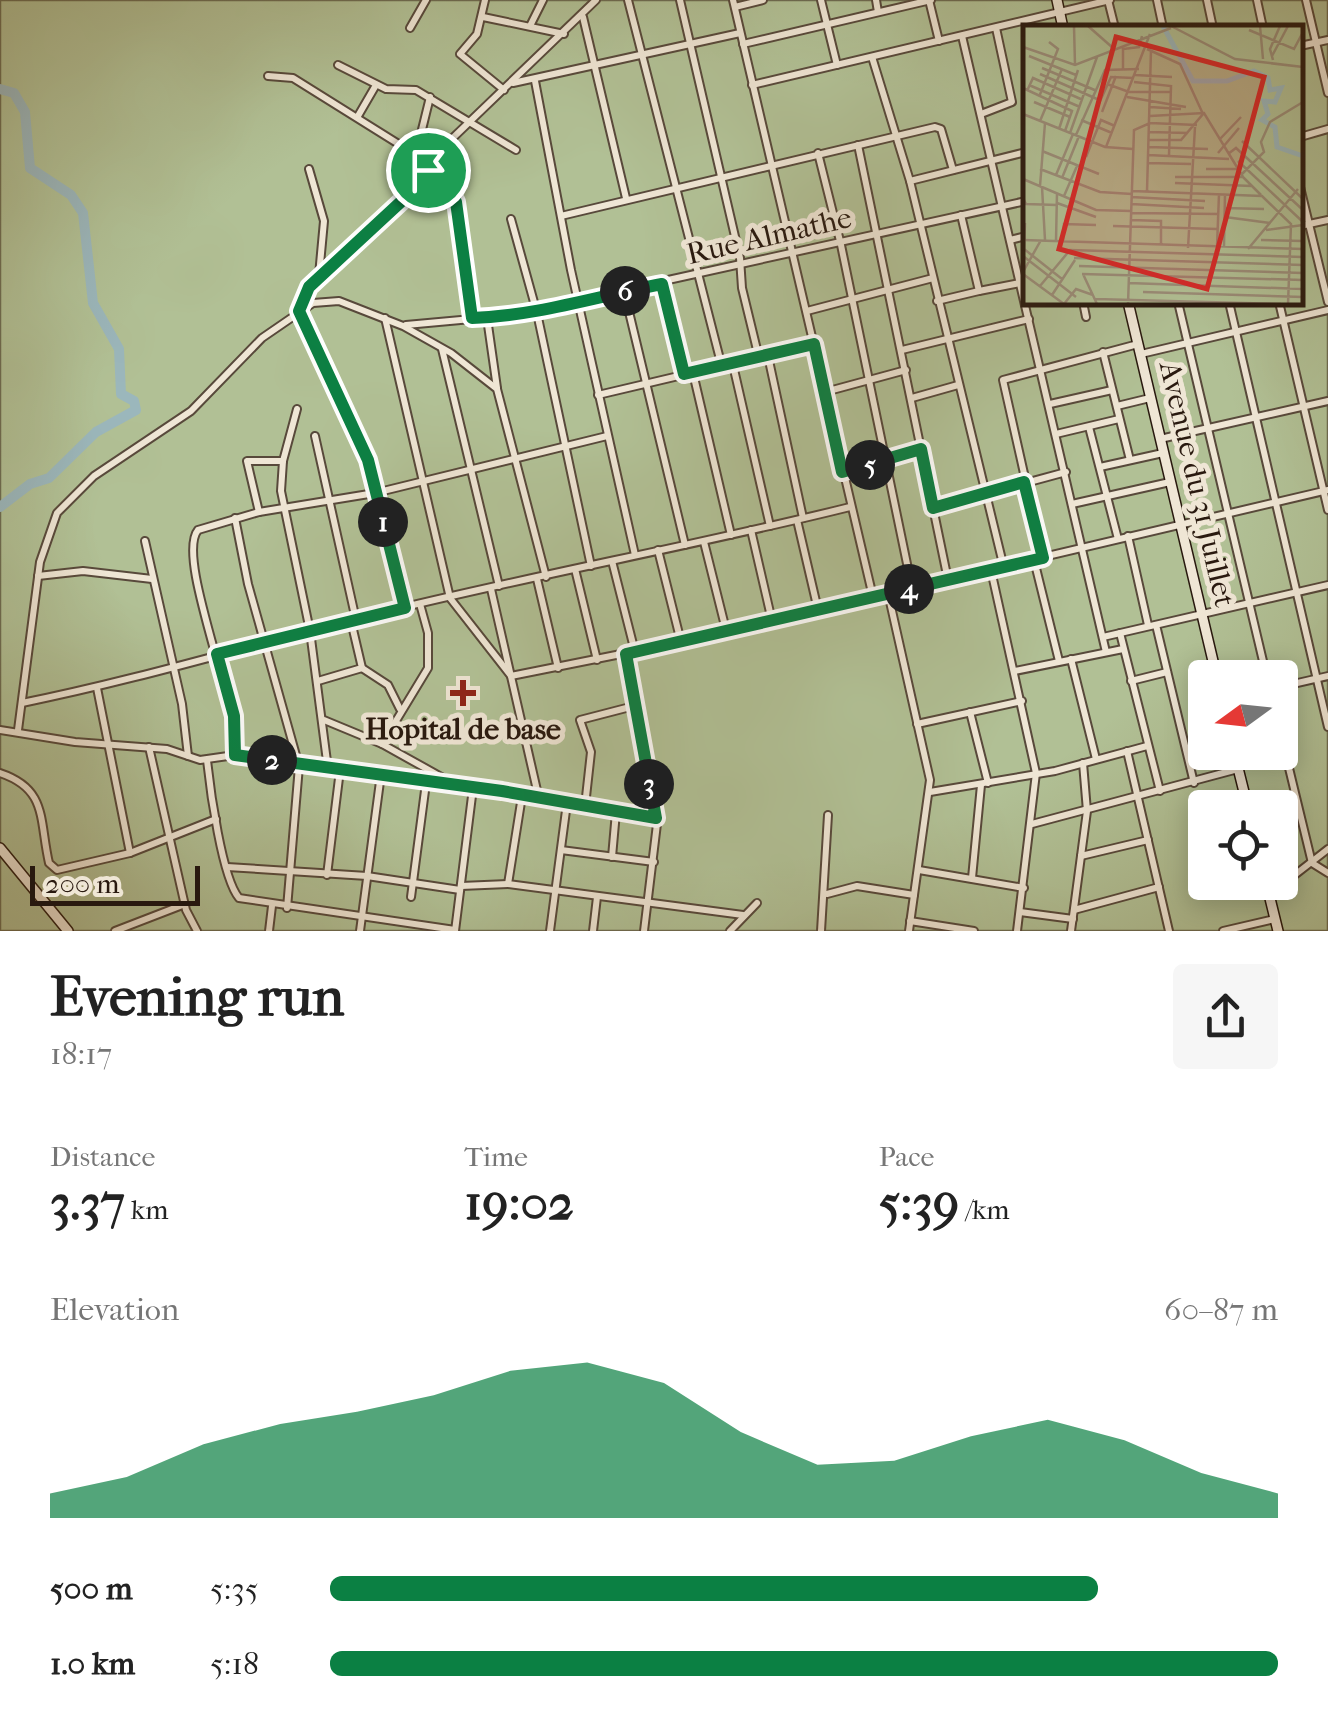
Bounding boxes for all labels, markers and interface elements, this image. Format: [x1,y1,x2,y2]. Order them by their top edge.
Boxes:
inset map [1023,25,1303,305]
pin [386,128,471,213]
icon: arrive [401,143,456,198]
street label: Rue Almathe [683,200,855,272]
pin: 6 [600,266,650,316]
text: 6 [617,274,633,307]
street label: Avenue du 31 Juillet [1152,357,1242,610]
pin: 5 [845,440,895,490]
text: 5 [864,448,876,481]
pin: 1 [358,497,408,547]
text: 1 [378,505,388,538]
pin: 4 [884,564,934,614]
text: 4 [901,572,917,605]
north arrow [1188,660,1298,770]
map controls [1188,660,1298,900]
marker: Hopital de base [450,680,476,706]
place label: Hopital de base [365,712,561,747]
pin: 2 [247,735,297,785]
text: 2 [265,743,279,776]
pin: 3 [624,759,674,809]
text: 3 [643,767,655,800]
button: locate [1188,790,1298,900]
scale bar [30,861,200,906]
text: 200 m [45,867,120,900]
button: share [1173,964,1278,1069]
text: Evening run [50,965,344,1029]
text: 18:17 [50,1035,112,1072]
text: Distance [50,1140,155,1173]
text: Time [464,1140,528,1173]
text: Pace [879,1140,934,1173]
text: 3.37 [50,1173,125,1232]
text: 19:02 [464,1173,574,1232]
text: 5:39 [879,1173,959,1232]
text: km [125,1193,168,1226]
text: /km [959,1193,1010,1226]
text: Elevation [50,1291,179,1328]
text: 60–87 m [1164,1291,1278,1328]
text: 500 m [50,1570,133,1607]
text: 5:35 [210,1570,259,1607]
text: 1.0 km [50,1645,135,1682]
text: 5:18 [210,1645,259,1682]

